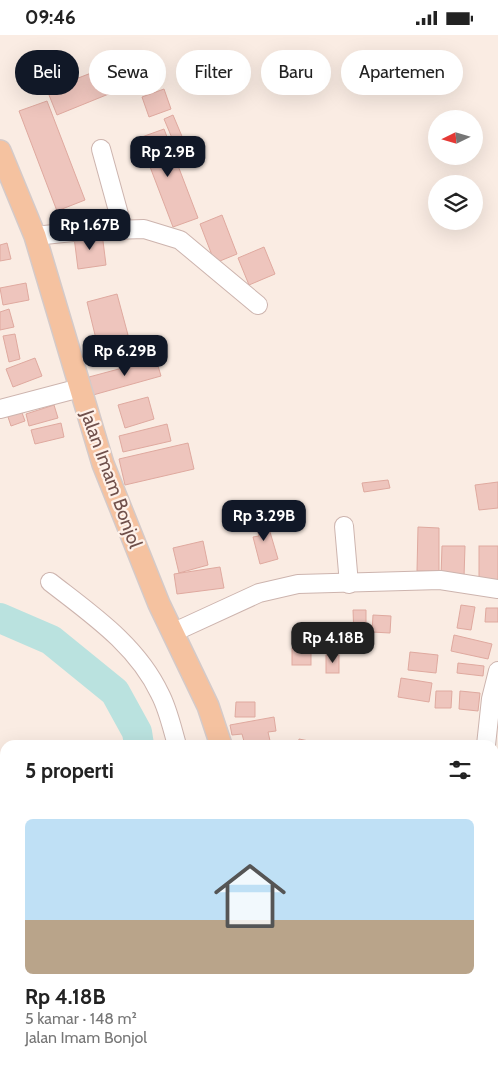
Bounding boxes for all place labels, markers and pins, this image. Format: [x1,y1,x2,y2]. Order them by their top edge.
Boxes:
pin: Rp 2.9B [122,135,214,178]
pin: Rp 1.67B [38,209,142,251]
pin: Rp 6.29B [73,335,177,377]
pin: Rp 3.29B [212,499,316,542]
pin: Rp 4.18B [281,621,385,664]

